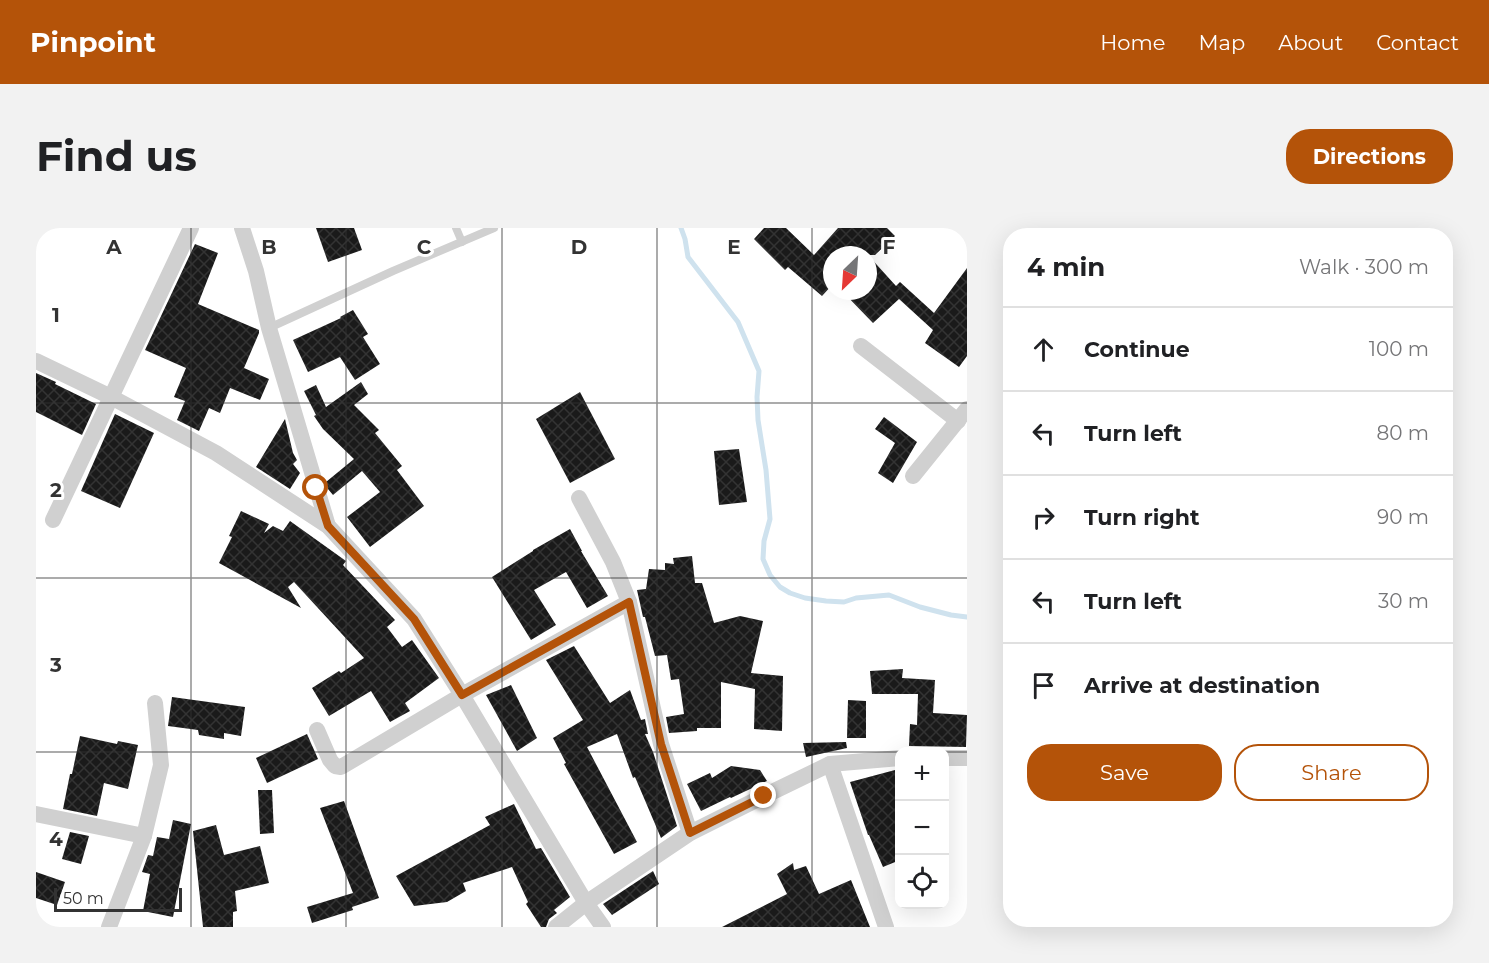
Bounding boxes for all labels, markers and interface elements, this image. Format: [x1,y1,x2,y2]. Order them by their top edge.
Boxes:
text: Pinpoint [30,25,156,59]
text: Home [1100,30,1165,55]
text: Map [1198,30,1245,55]
text: About [1278,30,1343,55]
text: Contact [1376,30,1459,55]
button: Directions [1286,129,1453,184]
text: Find us [36,130,197,182]
text: A [105,235,122,259]
text: B [261,235,277,259]
text: C [417,235,432,259]
text: D [571,235,587,259]
text: E [727,235,741,259]
text: F [883,235,896,259]
north arrow [823,246,877,300]
text: 4 min [1027,251,1105,283]
text: Walk · 300 m [1299,255,1429,279]
text: 1 [52,303,60,327]
icon: ahead [1027,333,1060,366]
text: Continue [1084,336,1190,363]
text: 100 m [1369,337,1429,361]
icon: left [1027,417,1060,450]
text: Turn left [1084,420,1182,447]
text: 80 m [1377,421,1429,445]
route start [302,474,328,500]
text: 2 [50,478,62,502]
icon: right [1027,501,1060,534]
text: Turn right [1084,504,1199,531]
text: 90 m [1377,505,1429,529]
icon: left [1027,585,1060,618]
text: Turn left [1084,588,1182,615]
text: 30 m [1378,589,1429,613]
text: 3 [49,653,62,677]
icon: arrive [1027,669,1060,702]
text: Arrive at destination [1084,672,1320,699]
button: Save [1027,744,1222,801]
button: Share [1234,744,1429,801]
map controls [895,747,949,909]
button: + [895,747,949,801]
route end [750,782,776,808]
button: − [895,801,949,855]
text: 4 [49,827,63,851]
button: locate [895,855,949,909]
scale bar [54,885,182,912]
text: 50 m [63,889,104,908]

